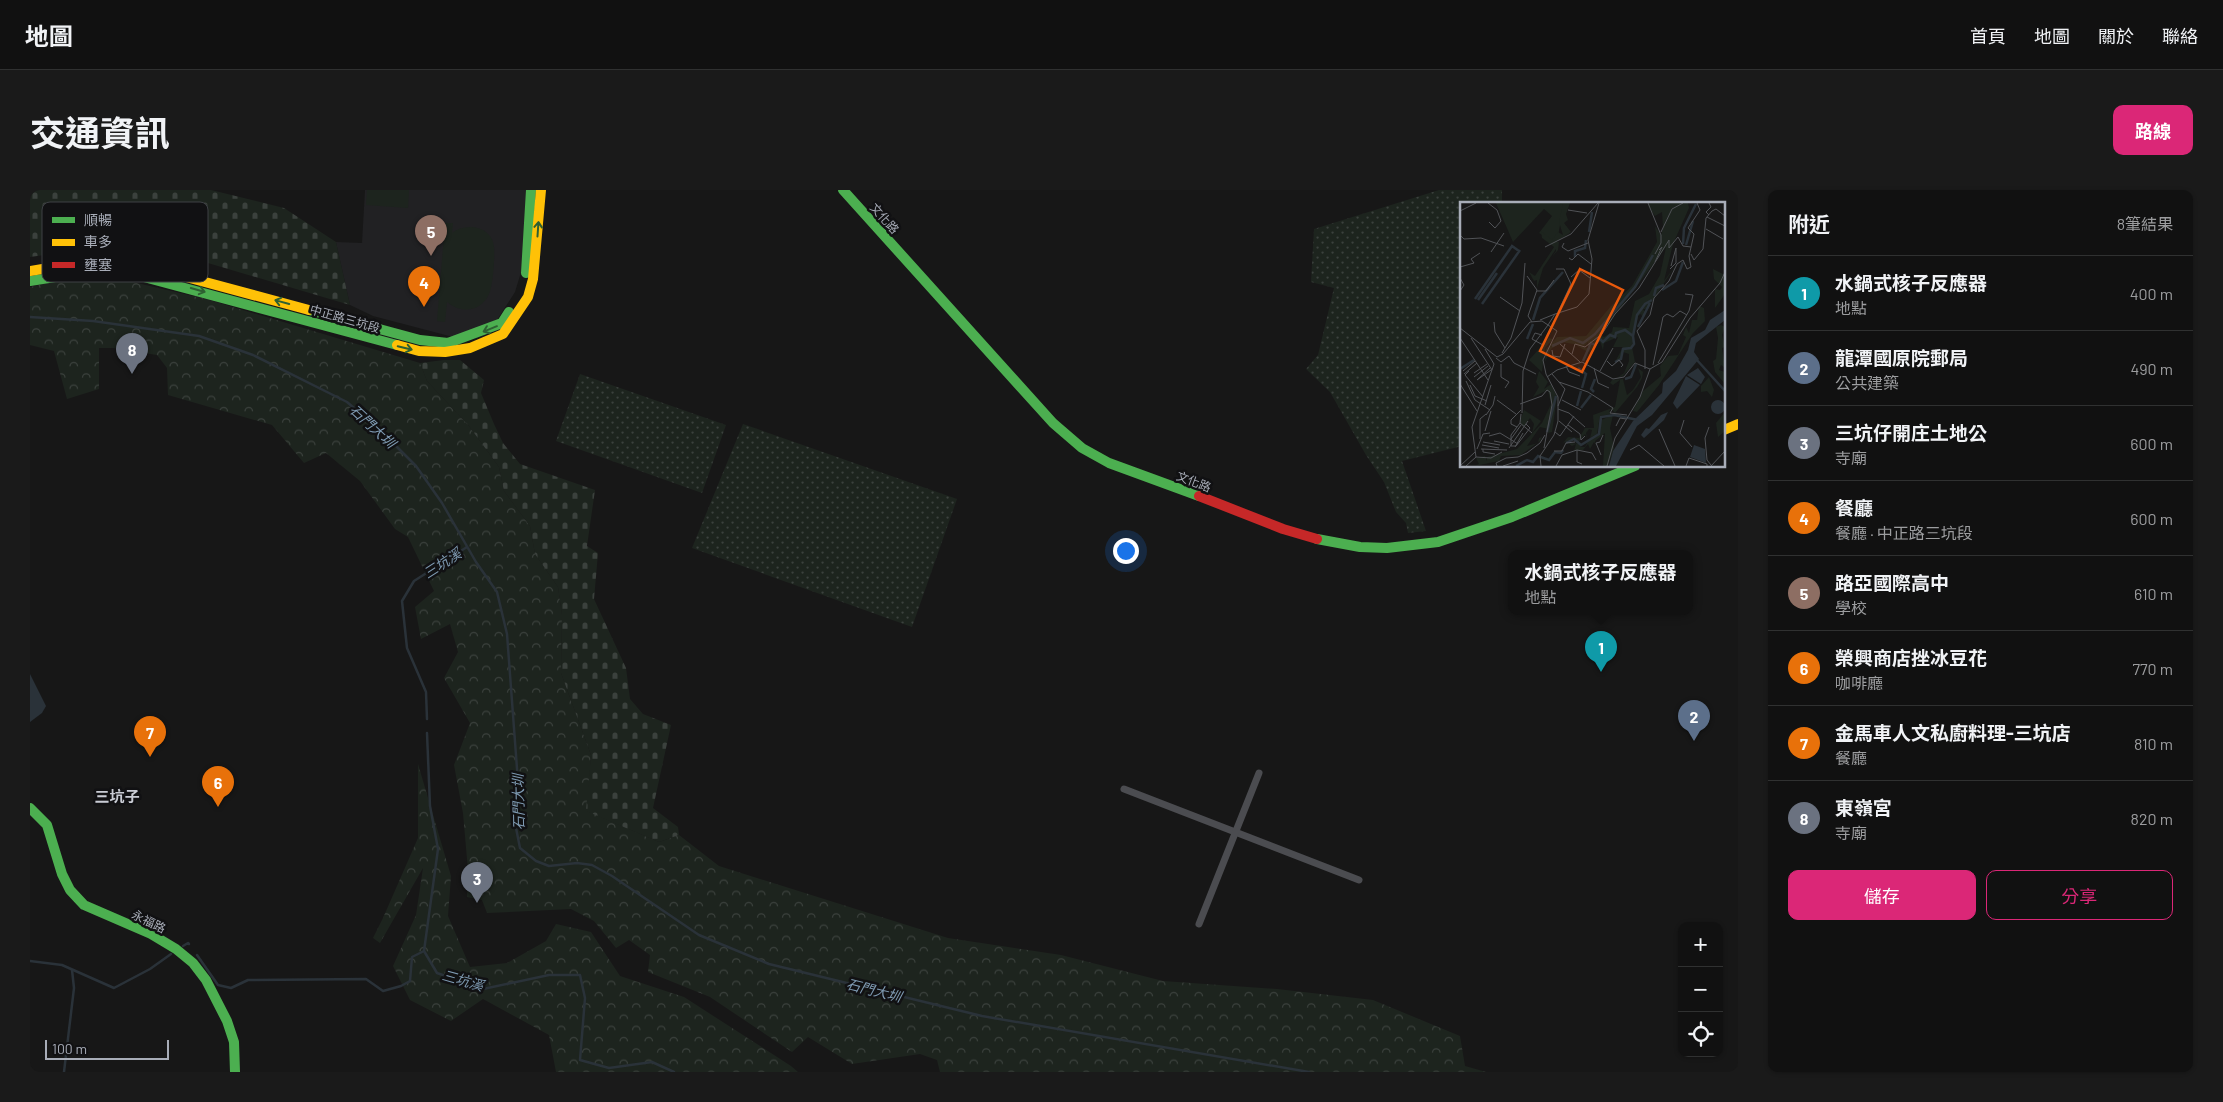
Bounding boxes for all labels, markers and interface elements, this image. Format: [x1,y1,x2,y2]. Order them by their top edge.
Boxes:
text: 地圖 [25,21,73,50]
text: 首頁 [1970,25,2006,47]
text: 地圖 [2034,25,2070,47]
text: 關於 [2098,25,2134,47]
text: 聯絡 [2162,25,2198,47]
button: 路線 [2113,105,2193,155]
text: 交通資訊 [30,111,170,153]
street label: 文化路 [868,200,902,236]
legend [42,202,208,282]
inset map [1460,202,1726,468]
text: 順暢 [84,211,112,228]
text: 附近 [1788,211,1830,236]
text: 8筆結果 [2117,214,2173,233]
pin: 5 [415,215,447,256]
one-way arrow [533,221,543,237]
text: 車多 [84,233,112,250]
text: 壅塞 [84,256,112,273]
pin: 4 [408,266,440,307]
text: 水鍋式核子反應器 [1835,271,1987,294]
text: 1 [1801,284,1807,303]
text: 400 m [2130,284,2173,303]
one-way arrow [190,285,206,295]
one-way arrow [275,297,291,307]
text: 地點 [1835,298,1867,317]
street label: 中正路三坑段 [308,301,382,335]
one-way arrow [482,325,497,334]
pin: 8 [116,333,148,374]
one-way arrow [397,344,413,353]
text: 龍潭國原院郵局 [1835,346,1968,369]
text: 2 [1800,359,1808,378]
text: 490 m [2130,359,2173,378]
text: 公共建築 [1835,373,1899,392]
water label: 石門大圳 [347,401,401,453]
text: 三坑仔開庄土地公 [1835,421,1987,444]
text: 3 [1800,434,1808,453]
text: 600 m [2130,434,2173,453]
text: 寺廟 [1835,448,1867,467]
street label: 文化路 [1175,468,1213,494]
text: 餐廳 [1835,496,1873,519]
text: 4 [1799,509,1809,528]
text: 600 m [2130,509,2173,528]
text: 餐廳 · 中正路三坑段 [1835,523,1973,542]
your location [1113,538,1139,564]
water label: 三坑溪 [420,543,466,582]
popup [1508,550,1693,615]
text: 水鍋式核子反應器 [1524,560,1677,583]
text: 路亞國際高中 [1835,571,1949,594]
text: 5 [1800,584,1808,603]
text: 610 m [2134,584,2173,603]
text: 地點 [1524,587,1557,606]
text: 學校 [1835,598,1867,617]
pin: 1 [1585,631,1617,672]
text: 榮興商店挫冰豆花 [1835,646,1987,669]
text: 6 [1800,659,1808,678]
text: 770 m [2132,659,2173,678]
text: 咖啡廳 [1835,673,1883,692]
pin: 2 [1678,700,1710,741]
pin: 7 [134,716,166,757]
text: 金馬車人文私廚料理-三坑店 [1835,721,2071,744]
text: 7 [1800,734,1808,753]
text: 810 m [2134,734,2173,753]
text: 餐廳 [1835,748,1867,767]
pin: 6 [202,766,234,807]
water label: 石門大圳 [509,772,527,830]
district label: 三坑子 [94,787,140,805]
text: 東嶺宮 [1835,796,1892,819]
text: 8 [1800,809,1808,828]
text: 820 m [2131,809,2173,828]
text: 寺廟 [1835,823,1867,842]
pin: 3 [461,862,493,903]
button: 儲存 [1788,870,1976,920]
button: 分享 [1986,870,2173,920]
street label: 永福路 [130,907,168,935]
map controls [1678,922,1723,1057]
button: + [1678,922,1723,967]
water label: 三坑溪 [440,966,487,995]
button: − [1678,967,1723,1012]
water label: 石門大圳 [845,975,905,1006]
button: locate [1678,1012,1723,1057]
scale bar [45,1037,169,1060]
text: 100 m [52,1040,87,1057]

